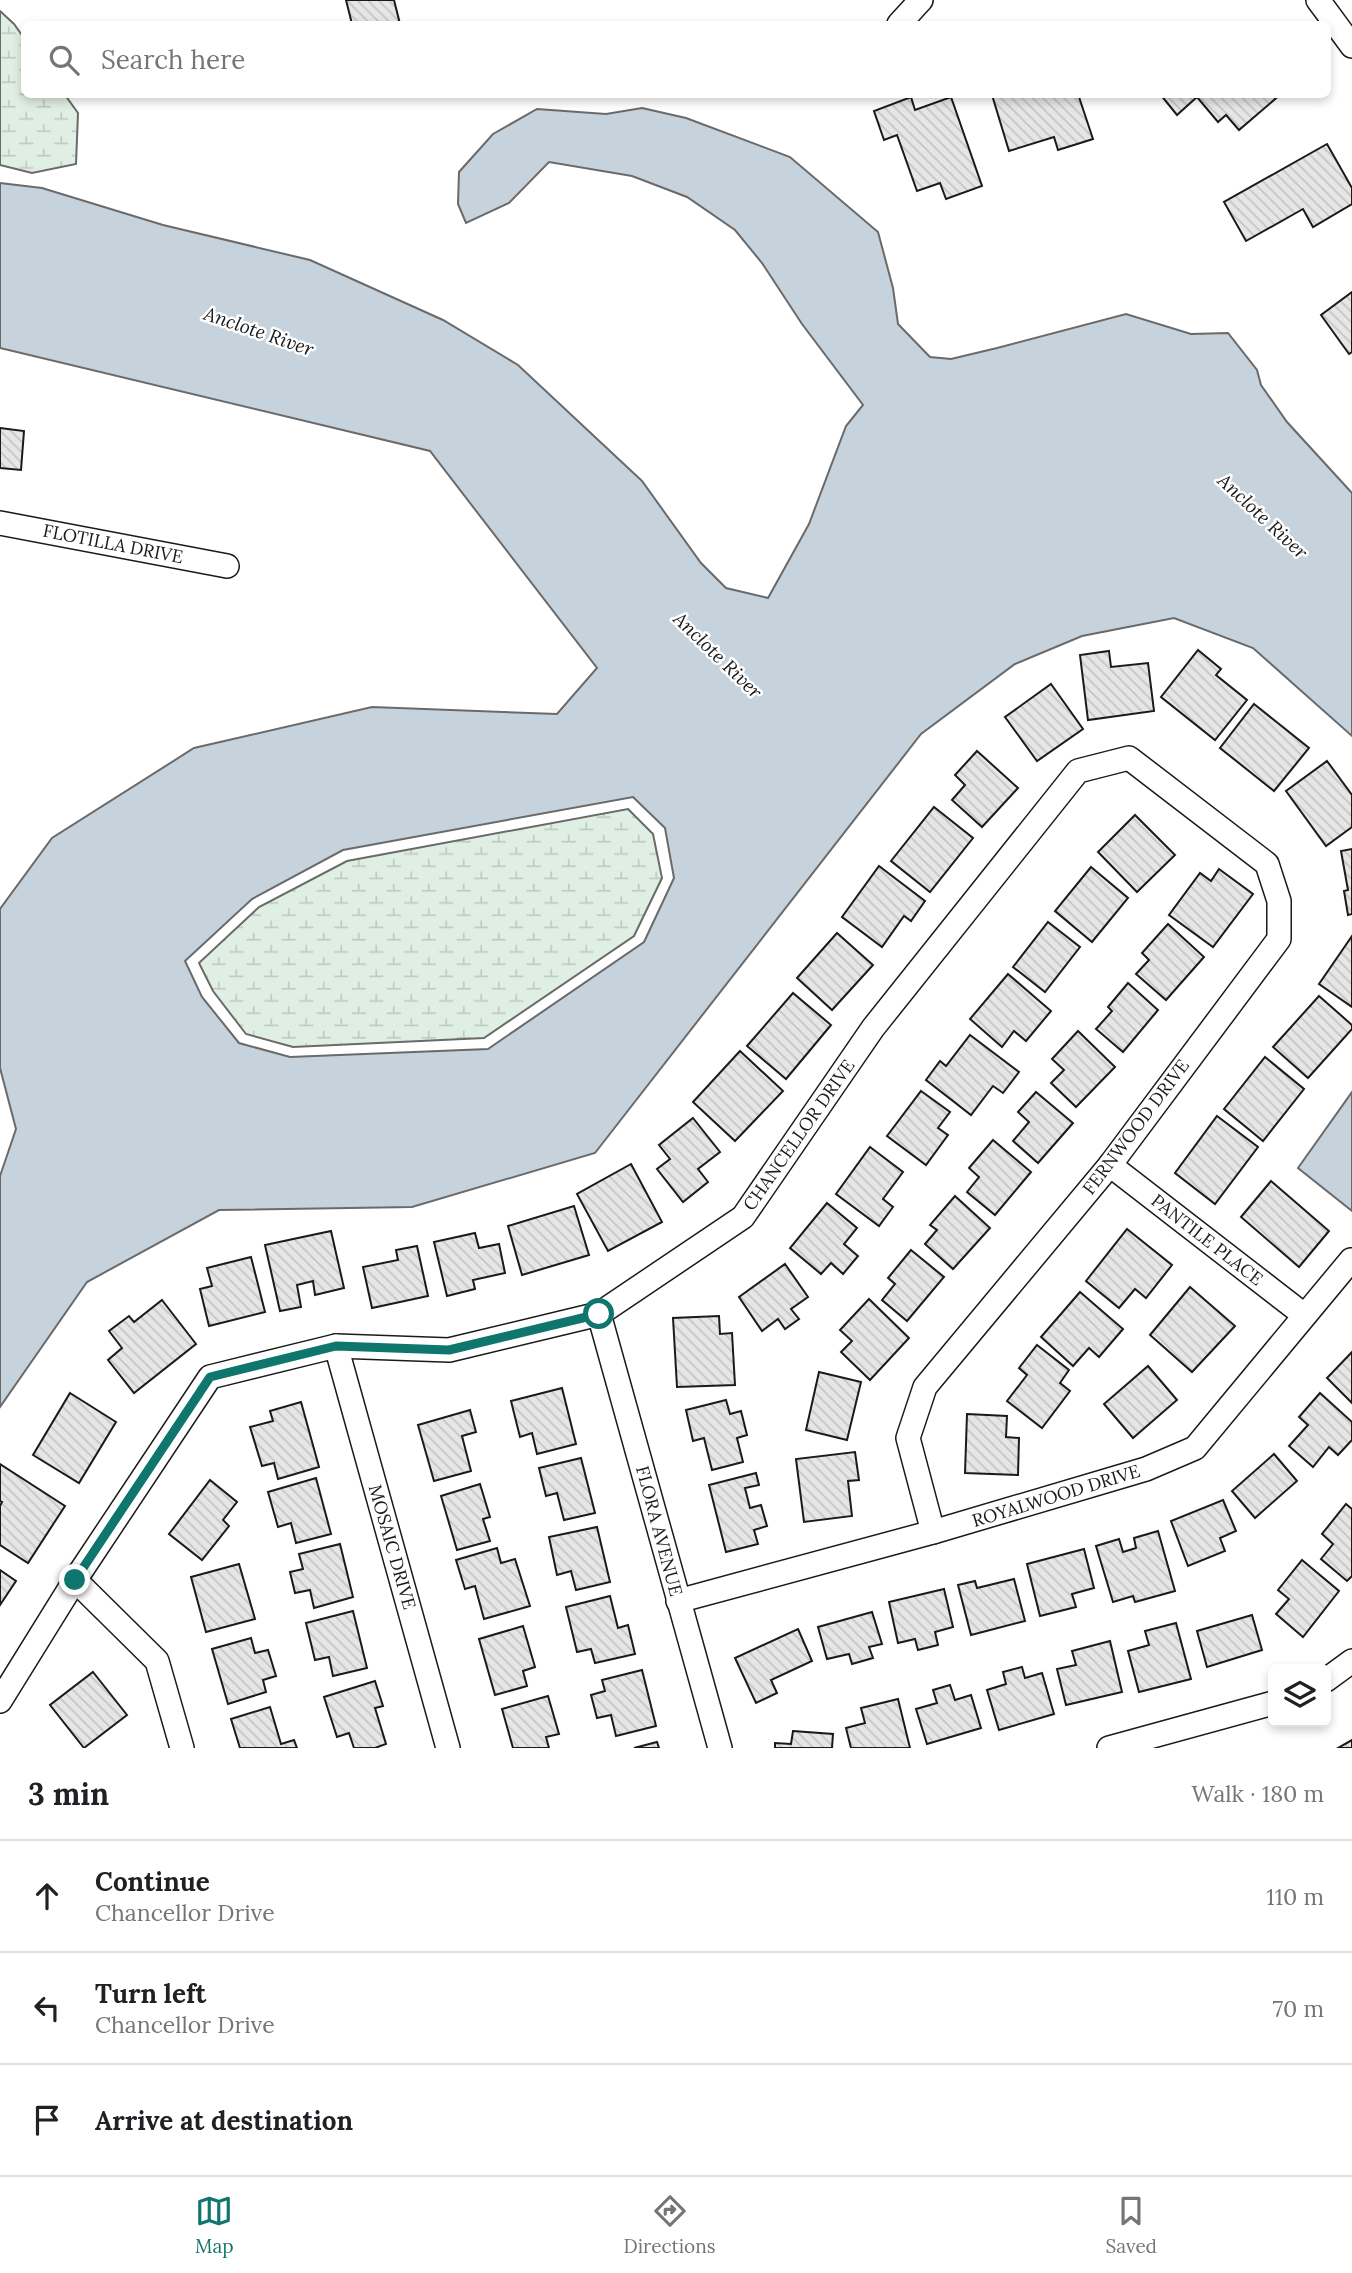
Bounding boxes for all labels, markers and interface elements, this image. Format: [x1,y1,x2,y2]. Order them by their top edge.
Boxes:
search box [21,21,1331,98]
icon: search [45,41,83,79]
text: Search here [101,43,245,76]
water label: Anclote River [200,301,317,361]
water label: Anclote River [1212,467,1313,564]
street label: FLOTILLA DRIVE [41,519,185,568]
water label: Anclote River [668,606,768,704]
street label: FERNWOOD DRIVE [1077,1054,1194,1199]
street label: CHANCELLOR DRIVE [738,1055,859,1215]
street label: PANTILE PLACE [1147,1189,1268,1290]
route start [583,1298,614,1329]
street label: ROYALWOOD DRIVE [969,1459,1143,1532]
street label: FLORA AVENUE [631,1463,688,1599]
street label: MOSAIC DRIVE [364,1482,421,1612]
route end [59,1564,90,1595]
map controls [1268,1664,1331,1727]
button: layers [1268,1664,1331,1727]
text: 3 min [28,1775,109,1813]
text: Walk · 180 m [1191,1779,1324,1808]
text: Continue [95,1865,210,1898]
icon: ahead [28,1877,66,1915]
text: 110 m [1266,1882,1324,1911]
text: Chancellor Drive [95,1898,275,1927]
text: Turn left [95,1977,206,2010]
icon: left [28,1989,66,2027]
text: 70 m [1273,1994,1324,2023]
text: Chancellor Drive [95,2010,275,2039]
icon: arrive [28,2101,66,2139]
text: Arrive at destination [95,2104,353,2137]
tab: Map [195,2192,234,2258]
tab: Directions [624,2192,716,2258]
tab: Saved [1106,2192,1157,2258]

